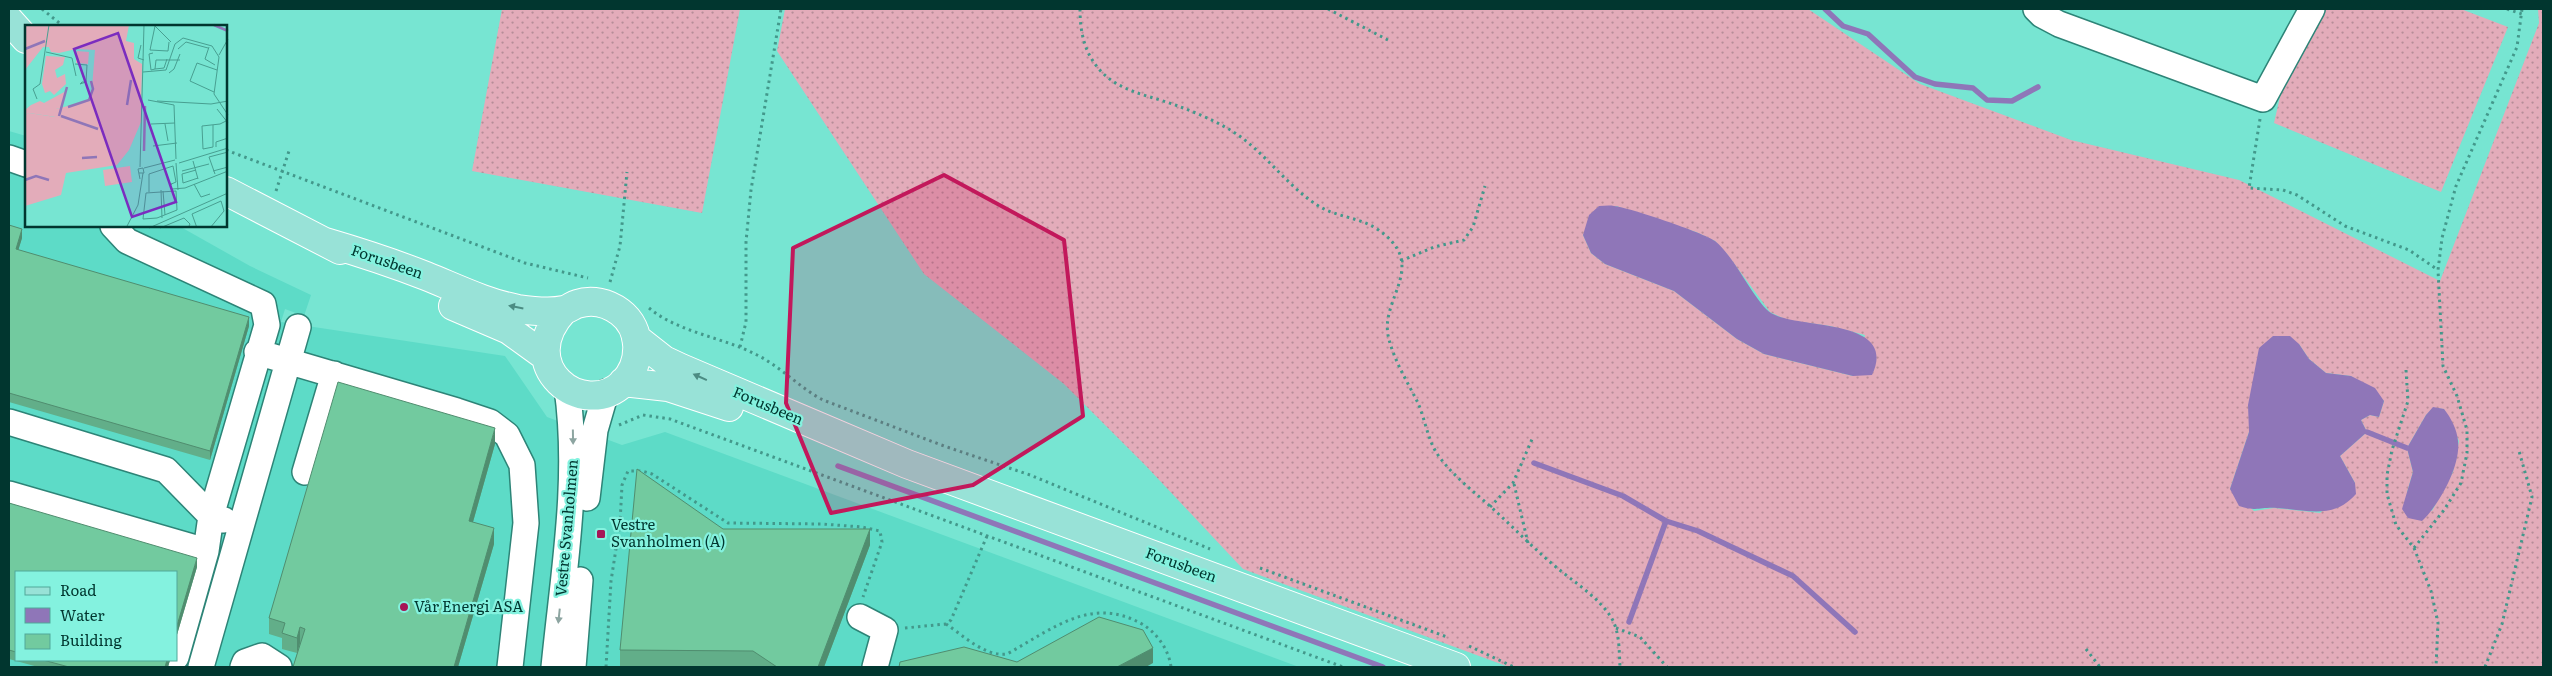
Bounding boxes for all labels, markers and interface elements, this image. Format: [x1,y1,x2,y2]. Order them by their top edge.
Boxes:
inset map [25,25,228,228]
street label: Forusbeen [348,238,427,284]
one-way arrow [507,303,523,311]
one-way arrow [693,373,707,381]
street label: Forusbeen [730,379,808,430]
one-way arrow [569,429,577,445]
street label: Vestre Svanholmen [548,458,583,598]
place label: Vestre Svanholmen (A) [611,512,726,552]
marker: Vestre Svanholmen (A) [595,528,607,540]
street label: Forusbeen [1142,540,1221,587]
legend [15,571,178,661]
text: Road [60,578,96,601]
place label: Vår Energi ASA [414,594,523,617]
marker: Vår Energi ASA [398,601,410,613]
text: Water [60,603,105,626]
one-way arrow [555,608,563,624]
text: Building [60,628,122,651]

